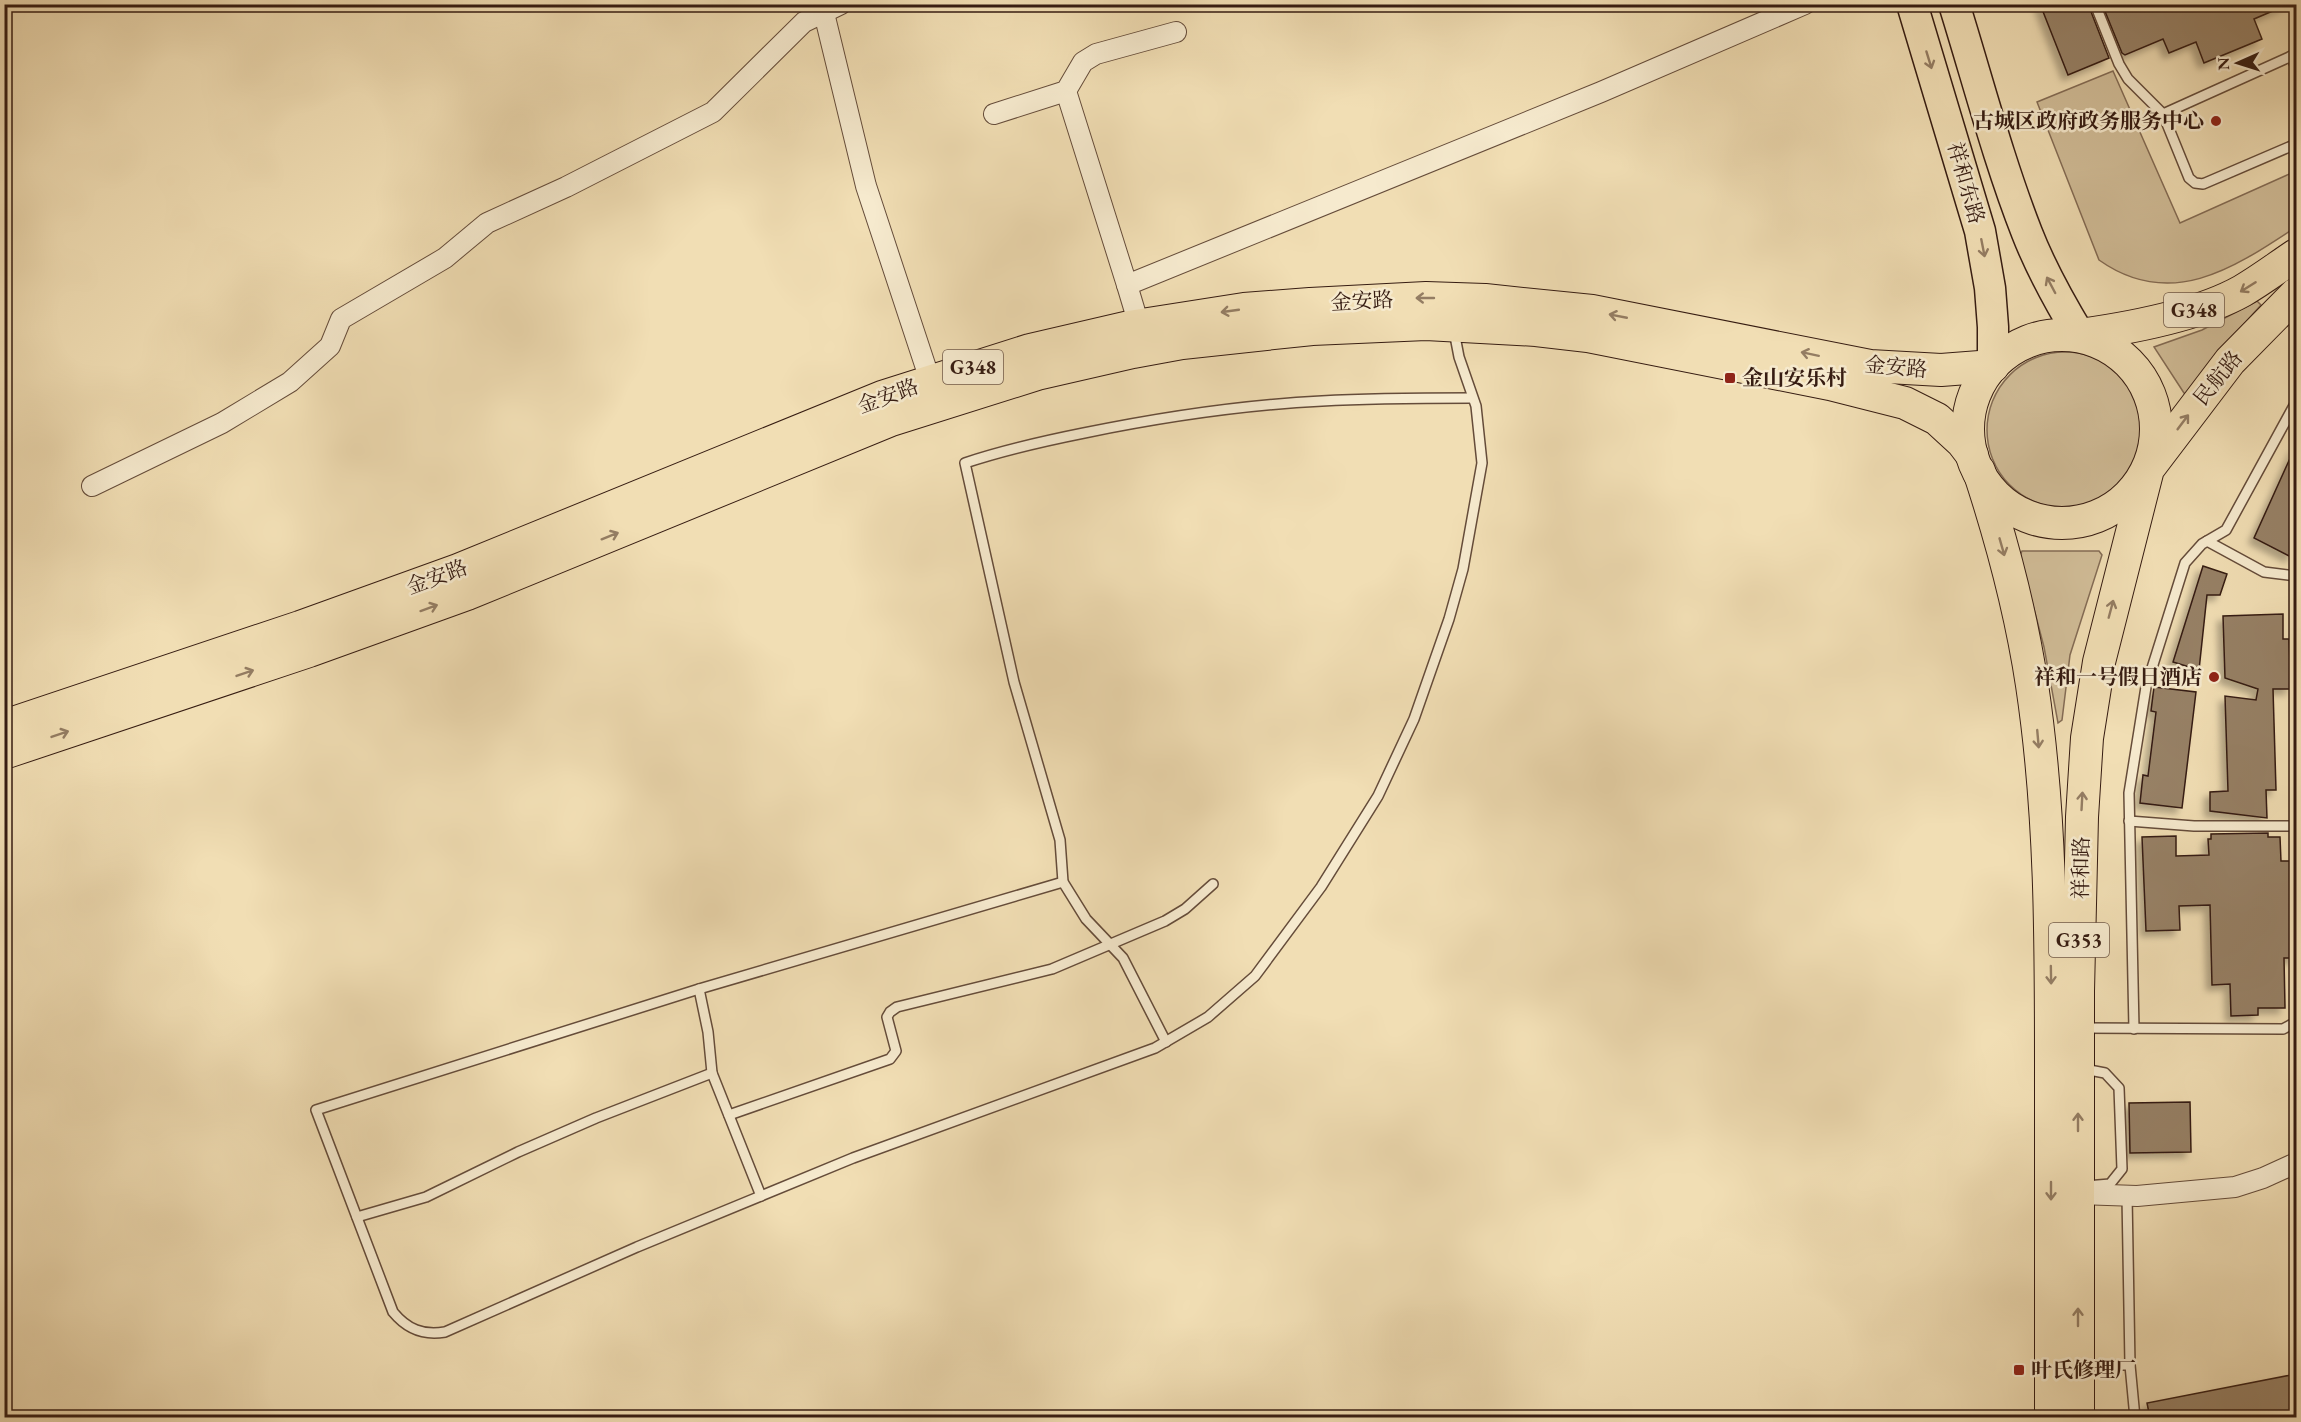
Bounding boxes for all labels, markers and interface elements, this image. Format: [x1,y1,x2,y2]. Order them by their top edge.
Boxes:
north arrow [2208,33,2268,93]
one-way arrow [1925,50,1936,69]
text: N [2213,57,2234,71]
place label: 古城区政府政务服务中心 [1973,107,2204,134]
marker: 古城区政府政务服务中心 [2209,114,2223,128]
street label: 祥和东路 [1942,139,1991,227]
one-way arrow [1978,237,1989,257]
one-way arrow [2045,276,2056,294]
one-way arrow [2239,280,2256,293]
street label: 金安路 [1330,285,1394,316]
one-way arrow [1415,292,1435,304]
road number: G348 [2164,293,2224,327]
one-way arrow [1221,306,1241,317]
one-way arrow [1609,310,1629,321]
street label: 民航路 [2187,345,2248,411]
one-way arrow [1800,348,1820,359]
road number: G348 [943,350,1003,384]
street label: 金安路 [1863,350,1929,383]
place label: 金山安乐村 [1742,364,1847,391]
marker: 金山安乐村 [1723,371,1737,385]
street label: 金安路 [854,372,922,419]
one-way arrow [2176,415,2189,431]
one-way arrow [600,530,619,541]
one-way arrow [1997,537,2009,556]
street label: 金安路 [403,553,471,600]
one-way arrow [2106,599,2117,618]
one-way arrow [419,601,438,612]
place label: 祥和一号假日酒店 [2034,663,2202,690]
one-way arrow [235,666,254,677]
marker: 祥和一号假日酒店 [2207,670,2221,684]
one-way arrow [50,728,69,739]
one-way arrow [2033,728,2044,748]
one-way arrow [2077,792,2088,812]
street label: 祥和路 [2066,836,2095,900]
road number: G353 [2049,923,2109,957]
one-way arrow [2045,965,2057,985]
one-way arrow [2072,1113,2084,1133]
one-way arrow [2045,1181,2057,1201]
one-way arrow [2072,1308,2084,1328]
place label: 叶氏修理厂 [2031,1356,2136,1383]
marker: 叶氏修理厂 [2012,1363,2026,1377]

